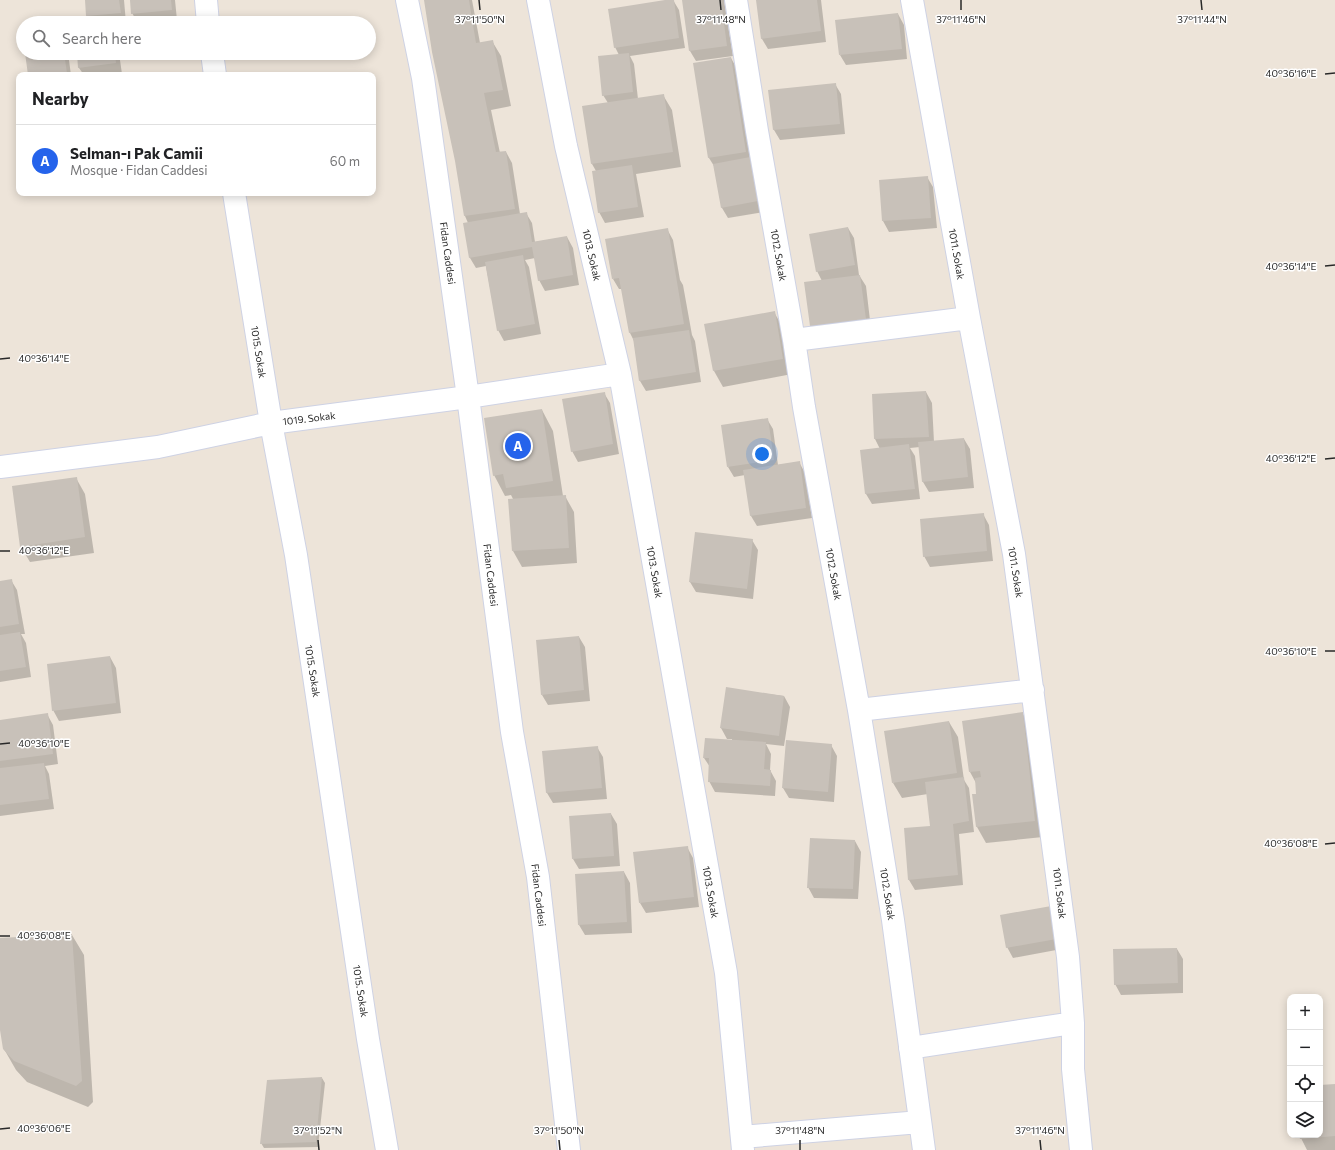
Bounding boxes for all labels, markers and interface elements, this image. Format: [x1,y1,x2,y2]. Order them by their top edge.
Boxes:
text: 37°11'50"N [455,13,505,25]
text: 37°11'48"N [696,13,746,25]
text: 37°11'46"N [936,13,986,25]
text: 37°11'44"N [1177,13,1227,25]
search box [16,16,376,60]
icon: search [30,27,52,49]
text: Search here [62,29,141,47]
text: 40°36'16"E [1265,67,1317,79]
text: Nearby [32,88,89,109]
text: Selman-ı Pak Camii [70,144,203,162]
text: A [40,153,50,169]
text: 60 m [330,153,360,169]
text: Mosque · Fidan Caddesi [70,162,208,178]
street label: Fidan Caddesi [438,221,458,285]
street label: 1013. Sokak [580,228,604,283]
street label: 1012. Sokak [769,228,790,283]
street label: 1011. Sokak [947,228,967,281]
text: 40°36'14"E [1266,260,1317,272]
street label: 1015. Sokak [249,325,269,380]
text: 40°36'14"E [19,352,70,364]
street label: 1019. Sokak [282,409,337,427]
pin: A [505,431,531,461]
your location [752,444,772,464]
text: 40°36'12"E [1266,452,1316,464]
street label: Fidan Caddesi [481,543,501,607]
text: 40°36'12"E [19,544,69,556]
street label: 1013. Sokak [645,545,666,600]
street label: 1011. Sokak [1006,546,1026,599]
street label: 1012. Sokak [824,547,845,602]
street label: 1015. Sokak [303,644,323,699]
text: 40°36'10"E [1265,645,1317,657]
text: 40°36'10"E [18,737,70,749]
text: 40°36'08"E [1264,837,1318,849]
street label: Fidan Caddesi [529,863,549,927]
street label: 1013. Sokak [701,865,722,920]
street label: 1012. Sokak [878,867,898,922]
street label: 1011. Sokak [1051,867,1069,920]
text: 40°36'08"E [17,929,71,941]
street label: 1015. Sokak [351,964,371,1019]
map controls [1287,994,1323,1138]
button: + [1287,994,1323,1030]
button: − [1287,1030,1323,1066]
button: locate [1287,1066,1323,1102]
button: layers [1287,1102,1323,1138]
text: 40°36'06"E [17,1122,71,1134]
text: 37°11'52"N [294,1124,342,1136]
text: 37°11'50"N [534,1124,584,1136]
text: 37°11'48"N [775,1124,825,1136]
text: 37°11'46"N [1015,1124,1065,1136]

